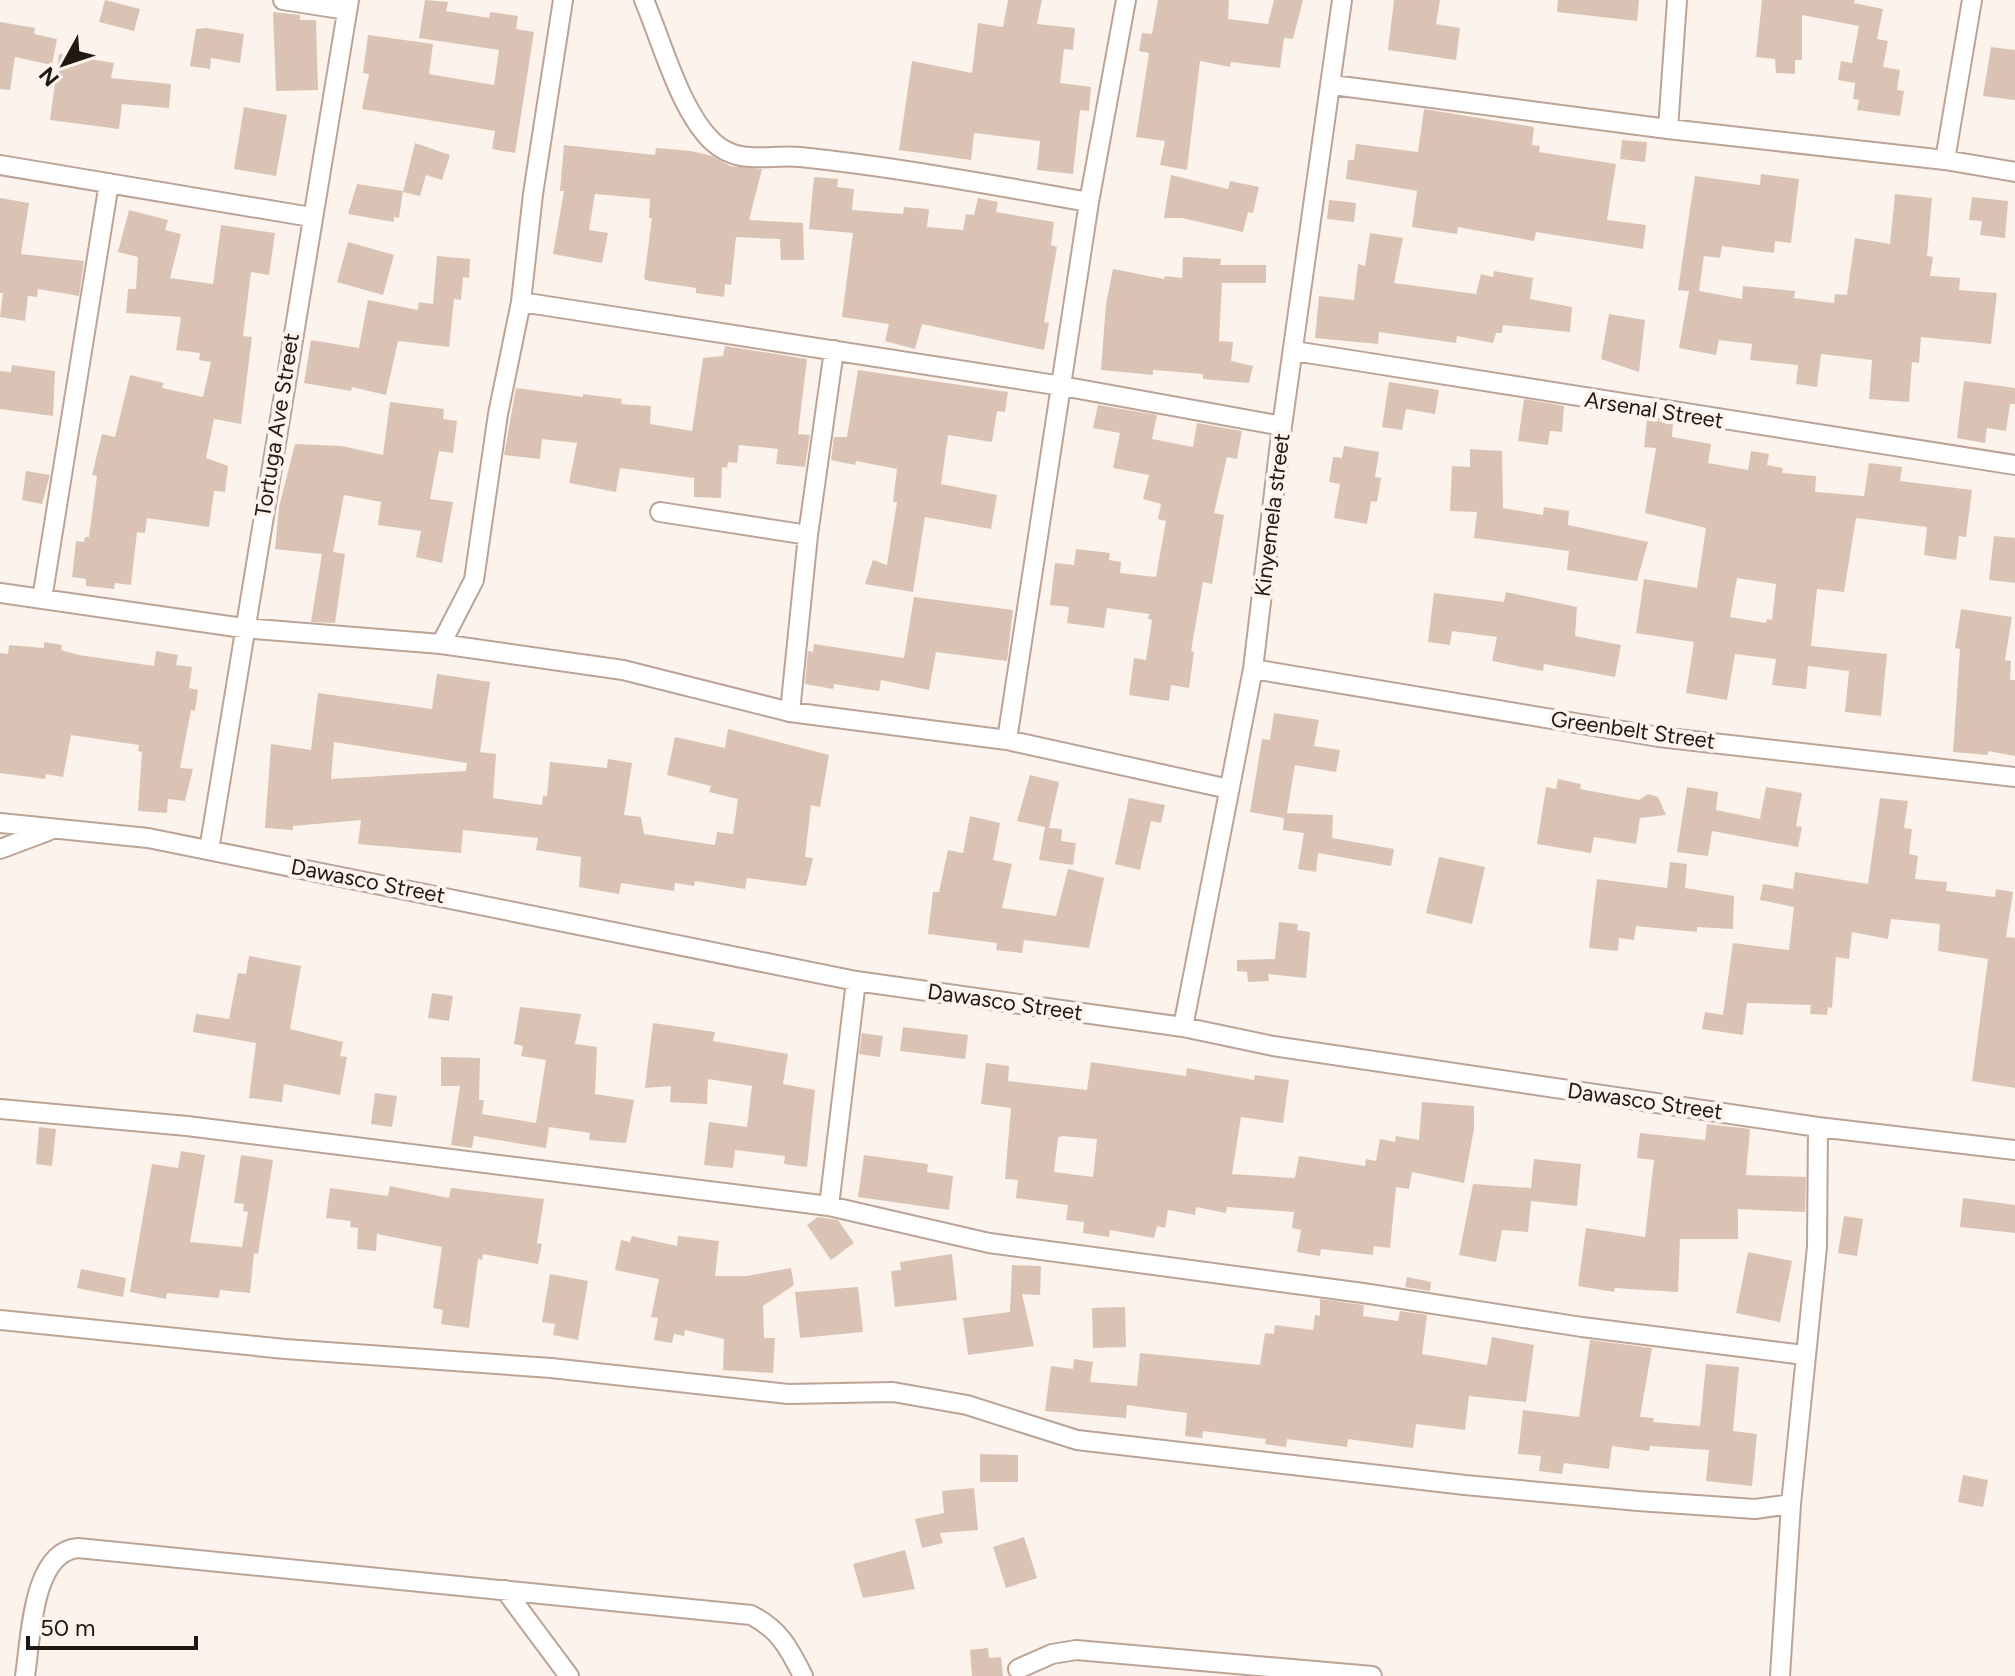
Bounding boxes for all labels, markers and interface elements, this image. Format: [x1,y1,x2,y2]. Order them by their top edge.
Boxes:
north arrow [24,24,104,104]
text: N [33,61,65,92]
street label: Tortuga Ave Street [249,331,305,519]
street label: Arsenal Street [1583,386,1725,434]
street label: Kinyemela street [1249,432,1295,598]
street label: Greenbelt Street [1549,705,1717,755]
street label: Dawasco Street [289,853,447,909]
street label: Dawasco Street [926,978,1084,1026]
street label: Dawasco Street [1566,1077,1724,1125]
scale bar [28,1600,196,1650]
text: 50 m [40,1613,96,1642]

